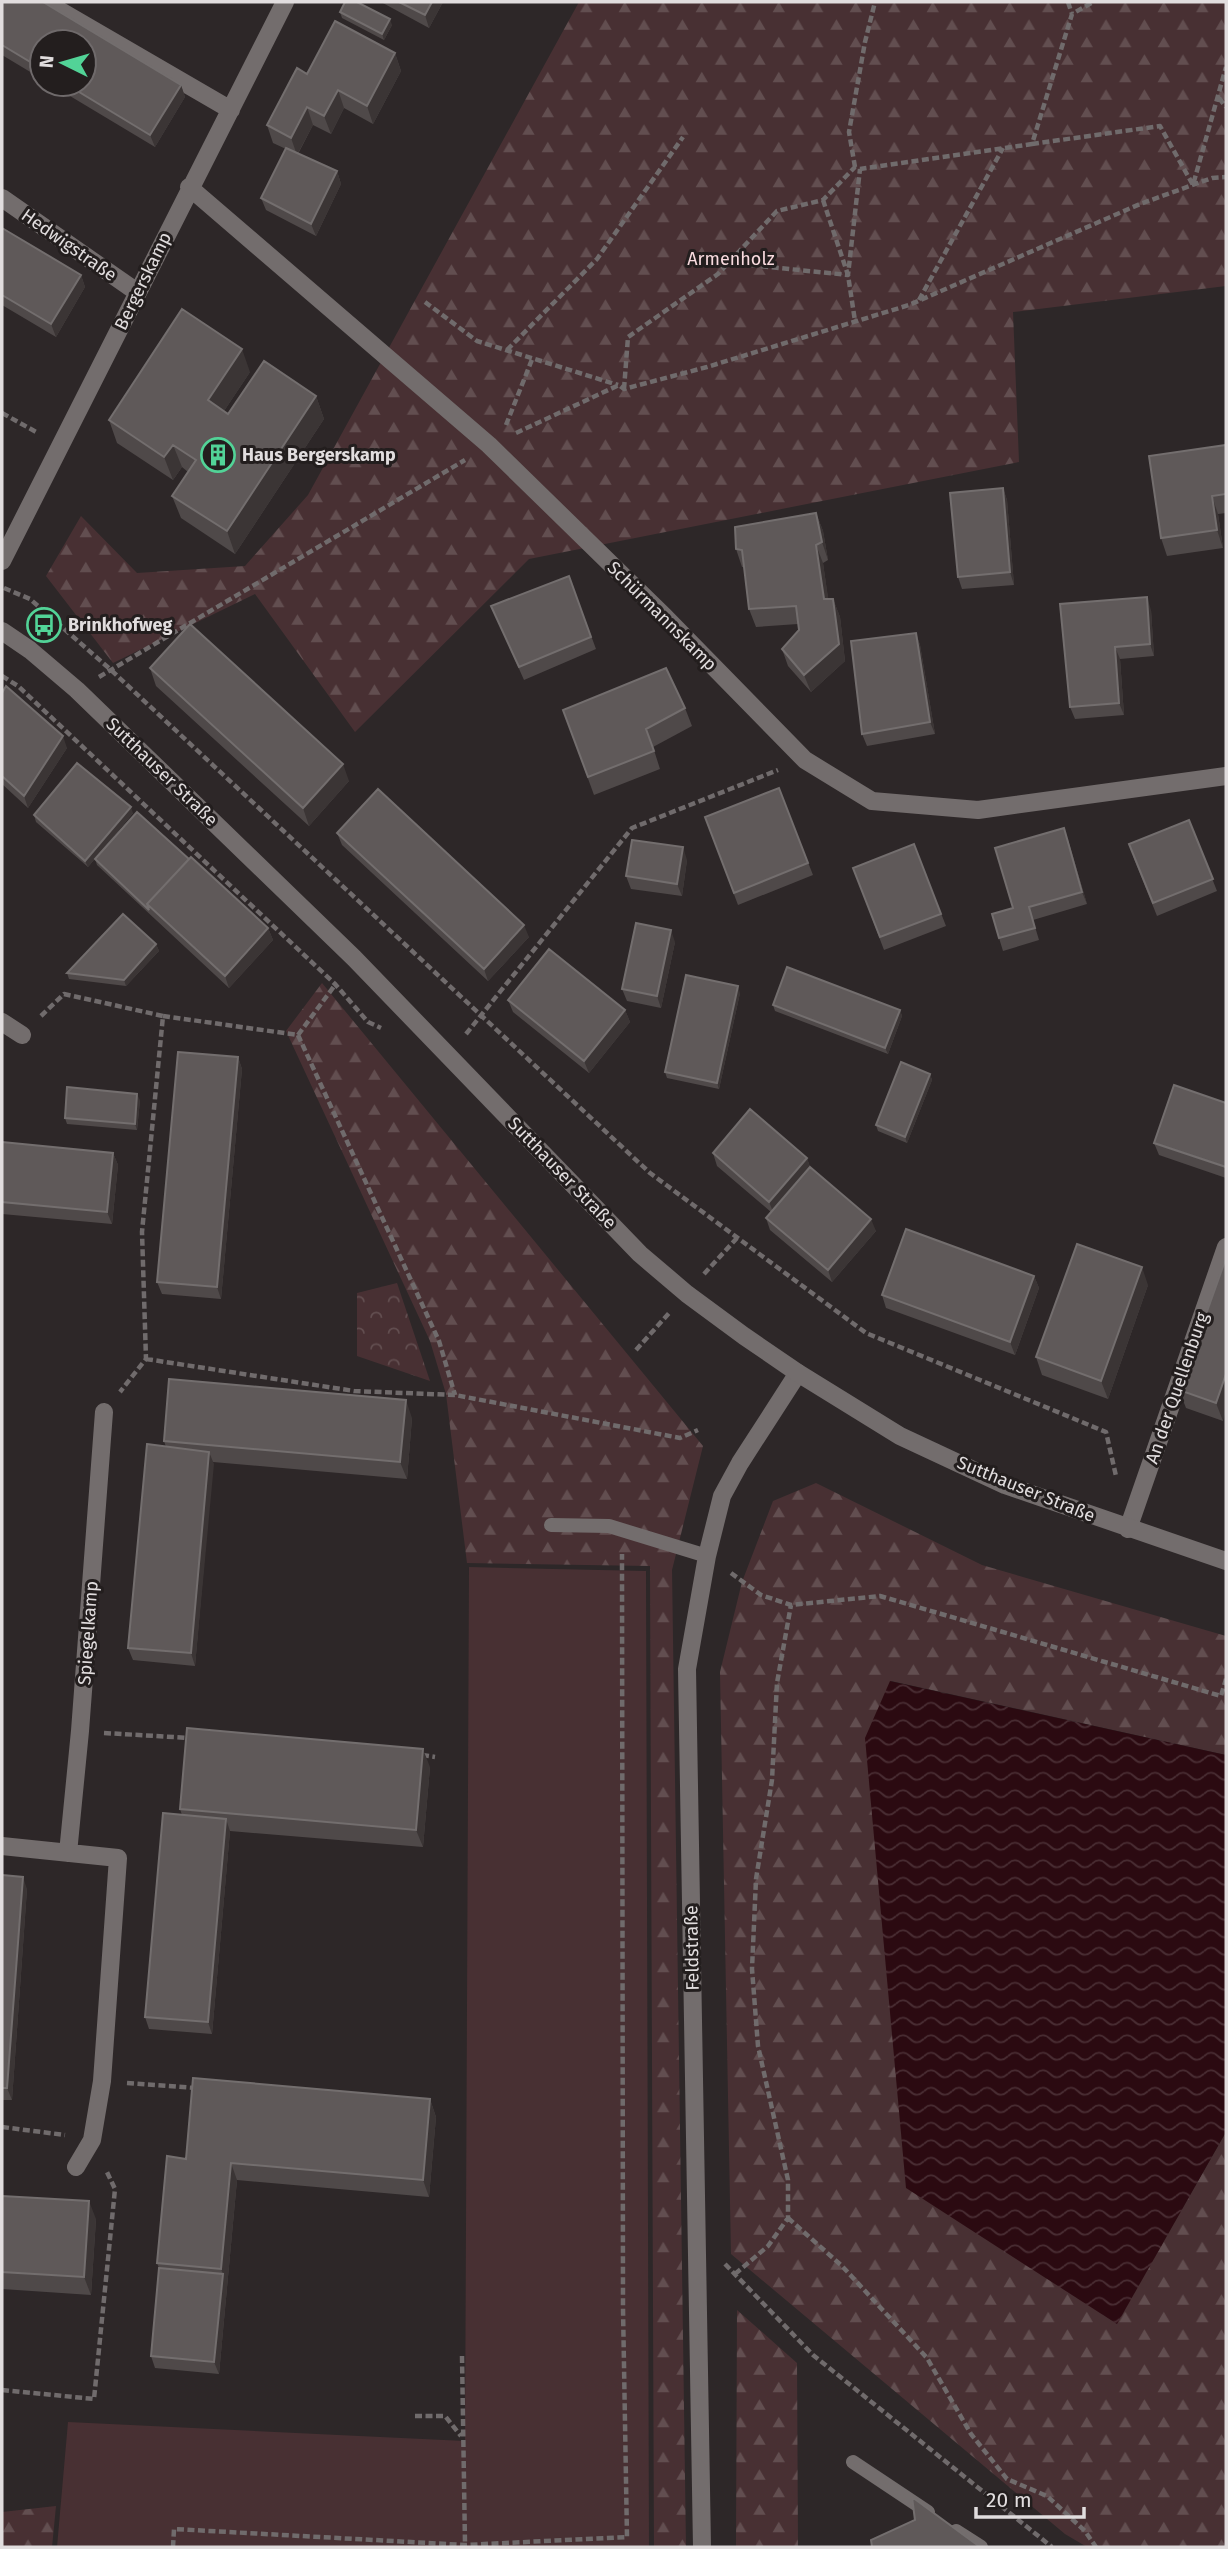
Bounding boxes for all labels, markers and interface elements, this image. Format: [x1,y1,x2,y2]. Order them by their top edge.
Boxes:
north arrow [28,28,98,98]
text: N [35,54,59,69]
street label: Hedwigstraße [17,204,121,286]
street label: Bergerskamp [110,228,176,334]
park label: Armenholz [687,248,775,270]
building icon: Haus Bergerskamp [199,436,237,474]
place label: Haus Bergerskamp [242,444,396,466]
street label: Schürmannskamp [603,557,721,675]
bus stop icon: Brinkhofweg [25,606,63,644]
place label: Brinkhofweg [68,614,172,636]
street label: Sutthauser Straße [102,713,222,831]
street label: Sutthauser Straße [503,1113,621,1233]
street label: An der Quellenburg [1141,1309,1213,1467]
street label: Sutthauser Straße [954,1451,1098,1527]
street label: Spiegelkamp [73,1580,103,1686]
street label: Feldstraße [680,1905,704,1991]
scale bar [976,2476,1084,2520]
text: 20 m [986,2487,1032,2513]

